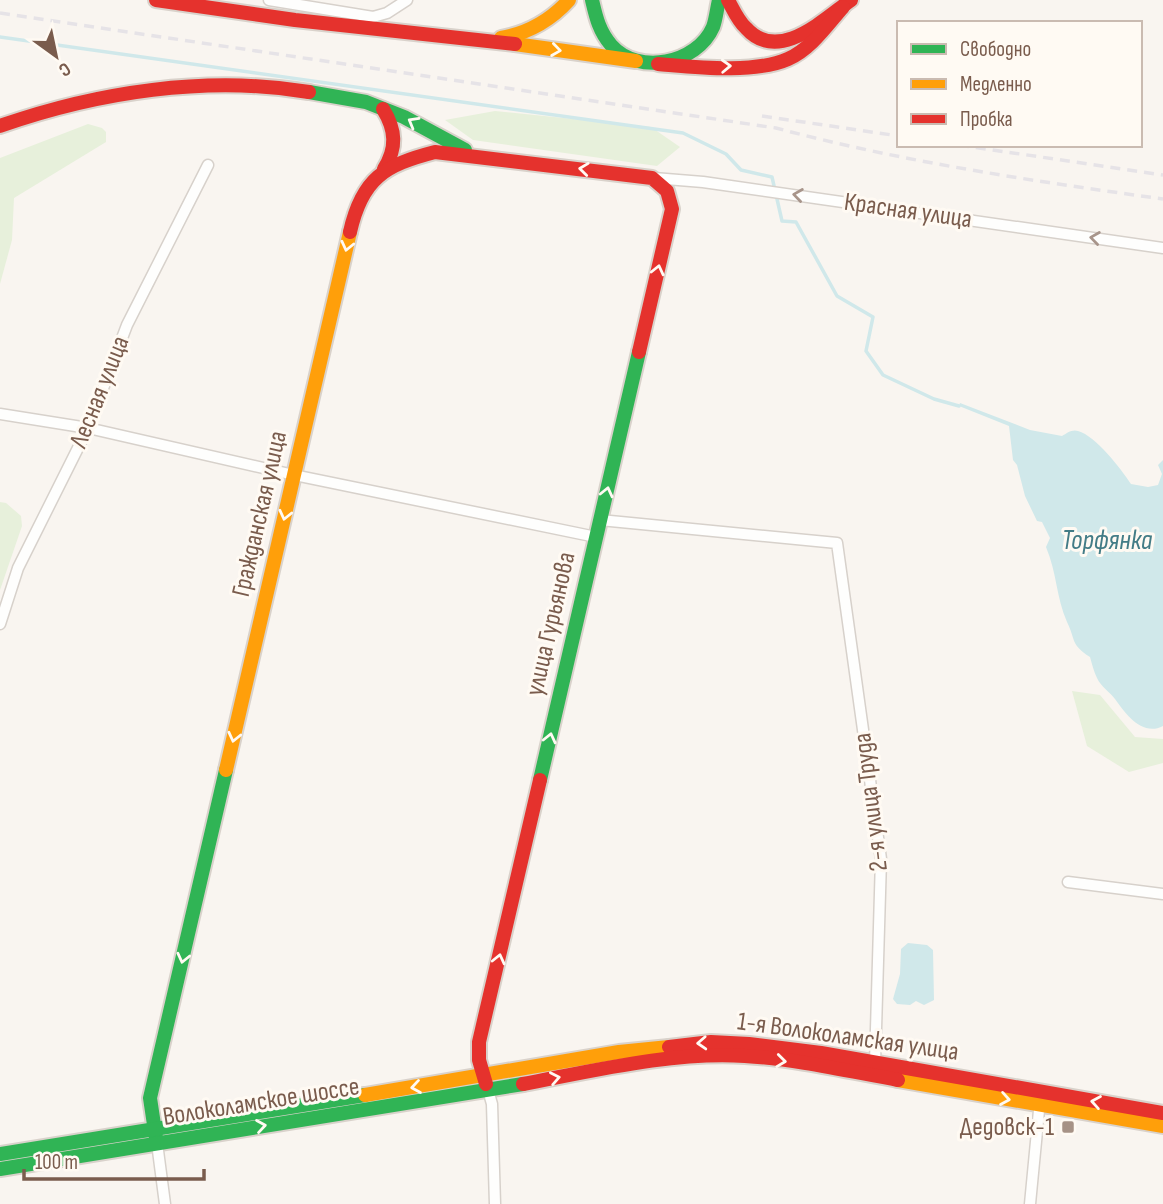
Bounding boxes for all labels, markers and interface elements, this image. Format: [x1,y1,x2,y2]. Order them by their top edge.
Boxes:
north arrow [21,21,91,91]
legend [897,21,1142,147]
text: Свободно [960,37,1031,62]
one-way arrow [550,43,562,58]
text: С [54,57,75,81]
one-way arrow [720,59,731,74]
text: Медленно [960,72,1032,97]
text: Пробка [960,107,1013,132]
one-way arrow [408,117,420,130]
one-way arrow [578,162,590,177]
street label: Красная улица [842,187,974,235]
one-way arrow [792,188,803,203]
one-way arrow [1090,231,1101,246]
one-way arrow [341,240,355,252]
one-way arrow [650,265,664,277]
street label: Лесная улица [63,332,136,453]
street label: Гражданская улица [226,428,294,600]
one-way arrow [599,486,613,498]
one-way arrow [278,509,293,521]
water label: Торфянка [1062,524,1153,557]
street label: улица Гурьянова [519,549,583,699]
one-way arrow [227,731,242,743]
street label: 2-я улица Труда [847,731,895,873]
one-way arrow [542,732,556,744]
one-way arrow [176,952,191,964]
one-way arrow [491,953,505,965]
street label: 1-я Волоколамская улица [735,1006,961,1068]
one-way arrow [696,1035,707,1050]
one-way arrow [775,1053,787,1068]
street label: Волоколамское шоссе [161,1071,361,1133]
one-way arrow [549,1071,561,1086]
one-way arrow [410,1080,422,1095]
one-way arrow [999,1091,1011,1106]
one-way arrow [1090,1095,1102,1110]
place label: Дедовск-1 [960,1112,1054,1143]
one-way arrow [255,1119,267,1134]
marker: Дедовск-1 [1060,1119,1076,1135]
scale bar [24,1138,205,1182]
text: 100 m [35,1150,78,1175]

